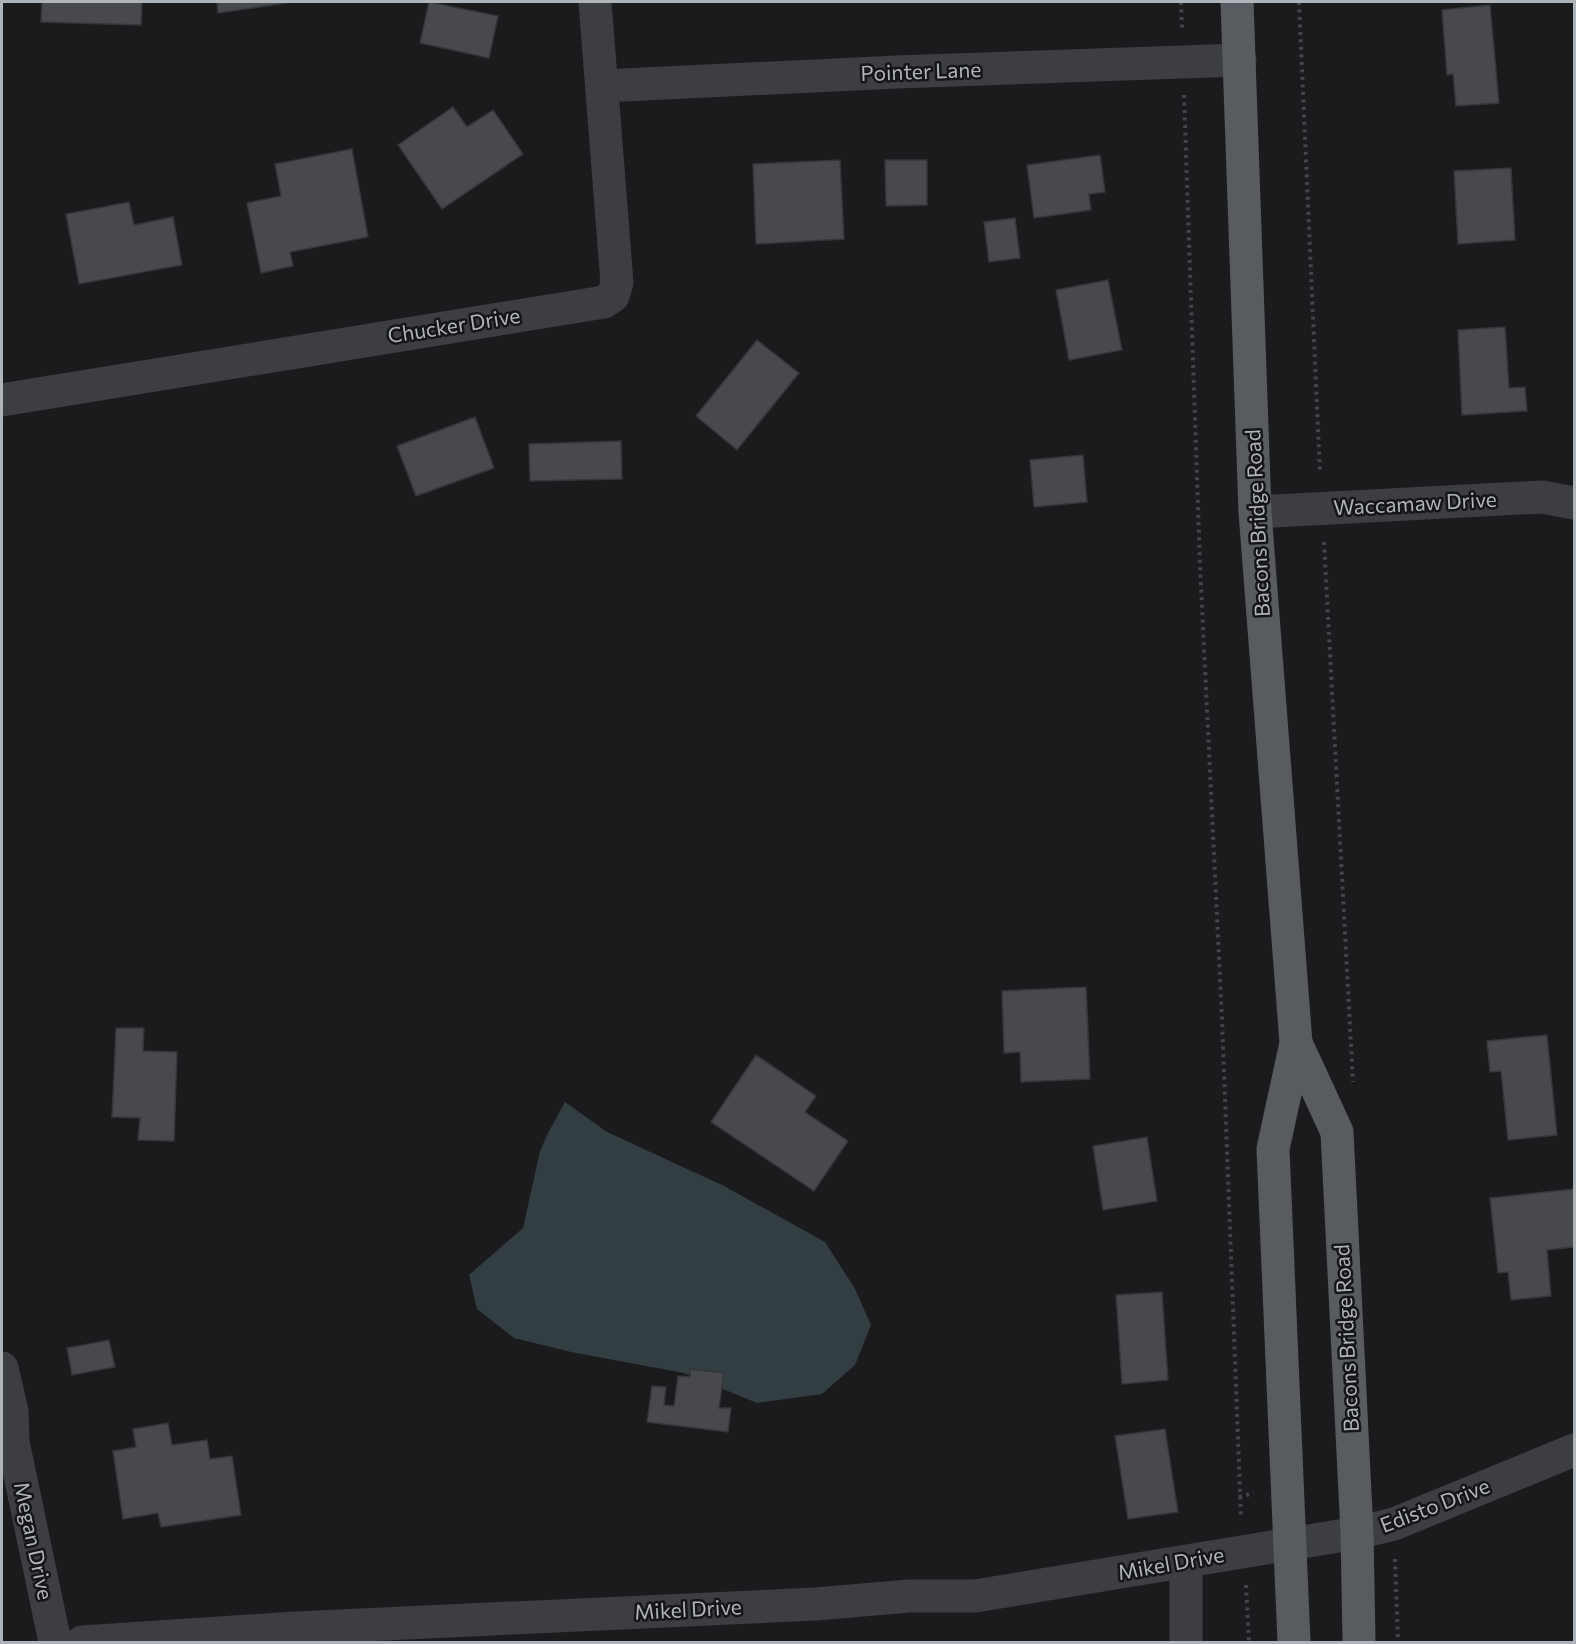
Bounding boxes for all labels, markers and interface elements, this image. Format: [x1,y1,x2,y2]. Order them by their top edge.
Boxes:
street label: Pointer Lane [860,56,982,85]
street label: Chucker Drive [386,302,522,347]
street label: Bacons Bridge Road [1239,429,1274,618]
street label: Waccamaw Drive [1333,486,1497,519]
street label: Bacons Bridge Road [1328,1244,1363,1433]
street label: Edisto Drive [1376,1472,1493,1537]
street label: Megan Drive [10,1479,59,1602]
street label: Mikel Drive [1116,1541,1226,1584]
street label: Mikel Drive [634,1593,742,1624]

